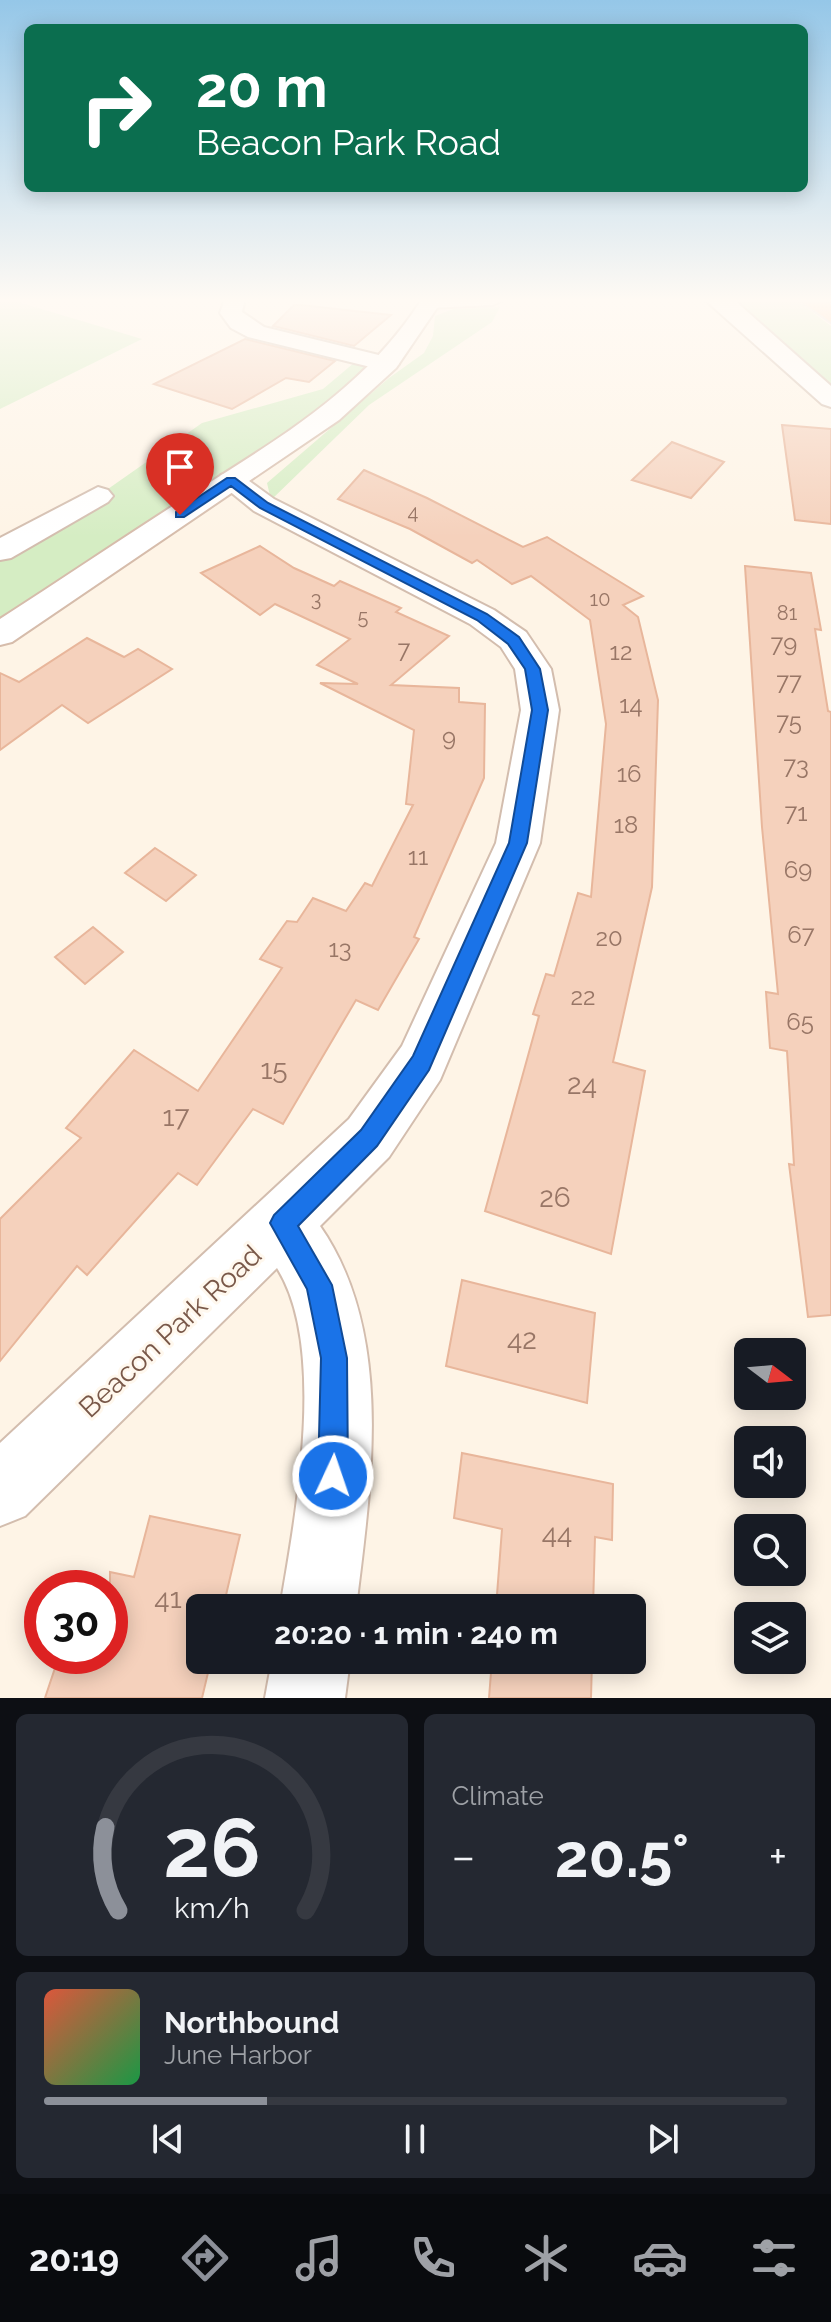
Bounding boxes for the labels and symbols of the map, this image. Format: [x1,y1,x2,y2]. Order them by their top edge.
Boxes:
pin [146,433,214,515]
house number: 4 [408,500,419,524]
house number: 3 [311,587,321,611]
house number: 10 [590,587,610,611]
house number: 81 [777,601,798,625]
house number: 5 [358,605,369,629]
house number: 79 [771,629,797,658]
house number: 7 [398,635,411,664]
house number: 12 [610,637,632,666]
house number: 77 [776,667,802,696]
house number: 14 [619,690,643,719]
house number: 75 [776,707,802,736]
house number: 9 [442,723,456,752]
house number: 73 [783,751,809,780]
house number: 16 [617,759,641,788]
house number: 71 [784,798,808,827]
house number: 18 [614,810,638,839]
house number: 11 [408,842,428,871]
house number: 69 [784,855,812,884]
house number: 67 [787,920,815,949]
house number: 20 [595,923,623,952]
house number: 13 [328,934,352,963]
house number: 22 [570,982,596,1011]
house number: 65 [786,1007,814,1036]
house number: 15 [260,1053,288,1086]
house number: 24 [567,1068,597,1101]
house number: 17 [163,1100,189,1133]
house number: 26 [539,1181,571,1214]
street label: Beacon Park Road [72,1238,268,1424]
house number: 42 [507,1323,537,1356]
north arrow [734,1338,806,1410]
position arrow [291,1434,375,1518]
house number: 44 [542,1517,572,1550]
speed limit sign: 30 [24,1570,128,1674]
house number: 41 [154,1582,182,1615]

